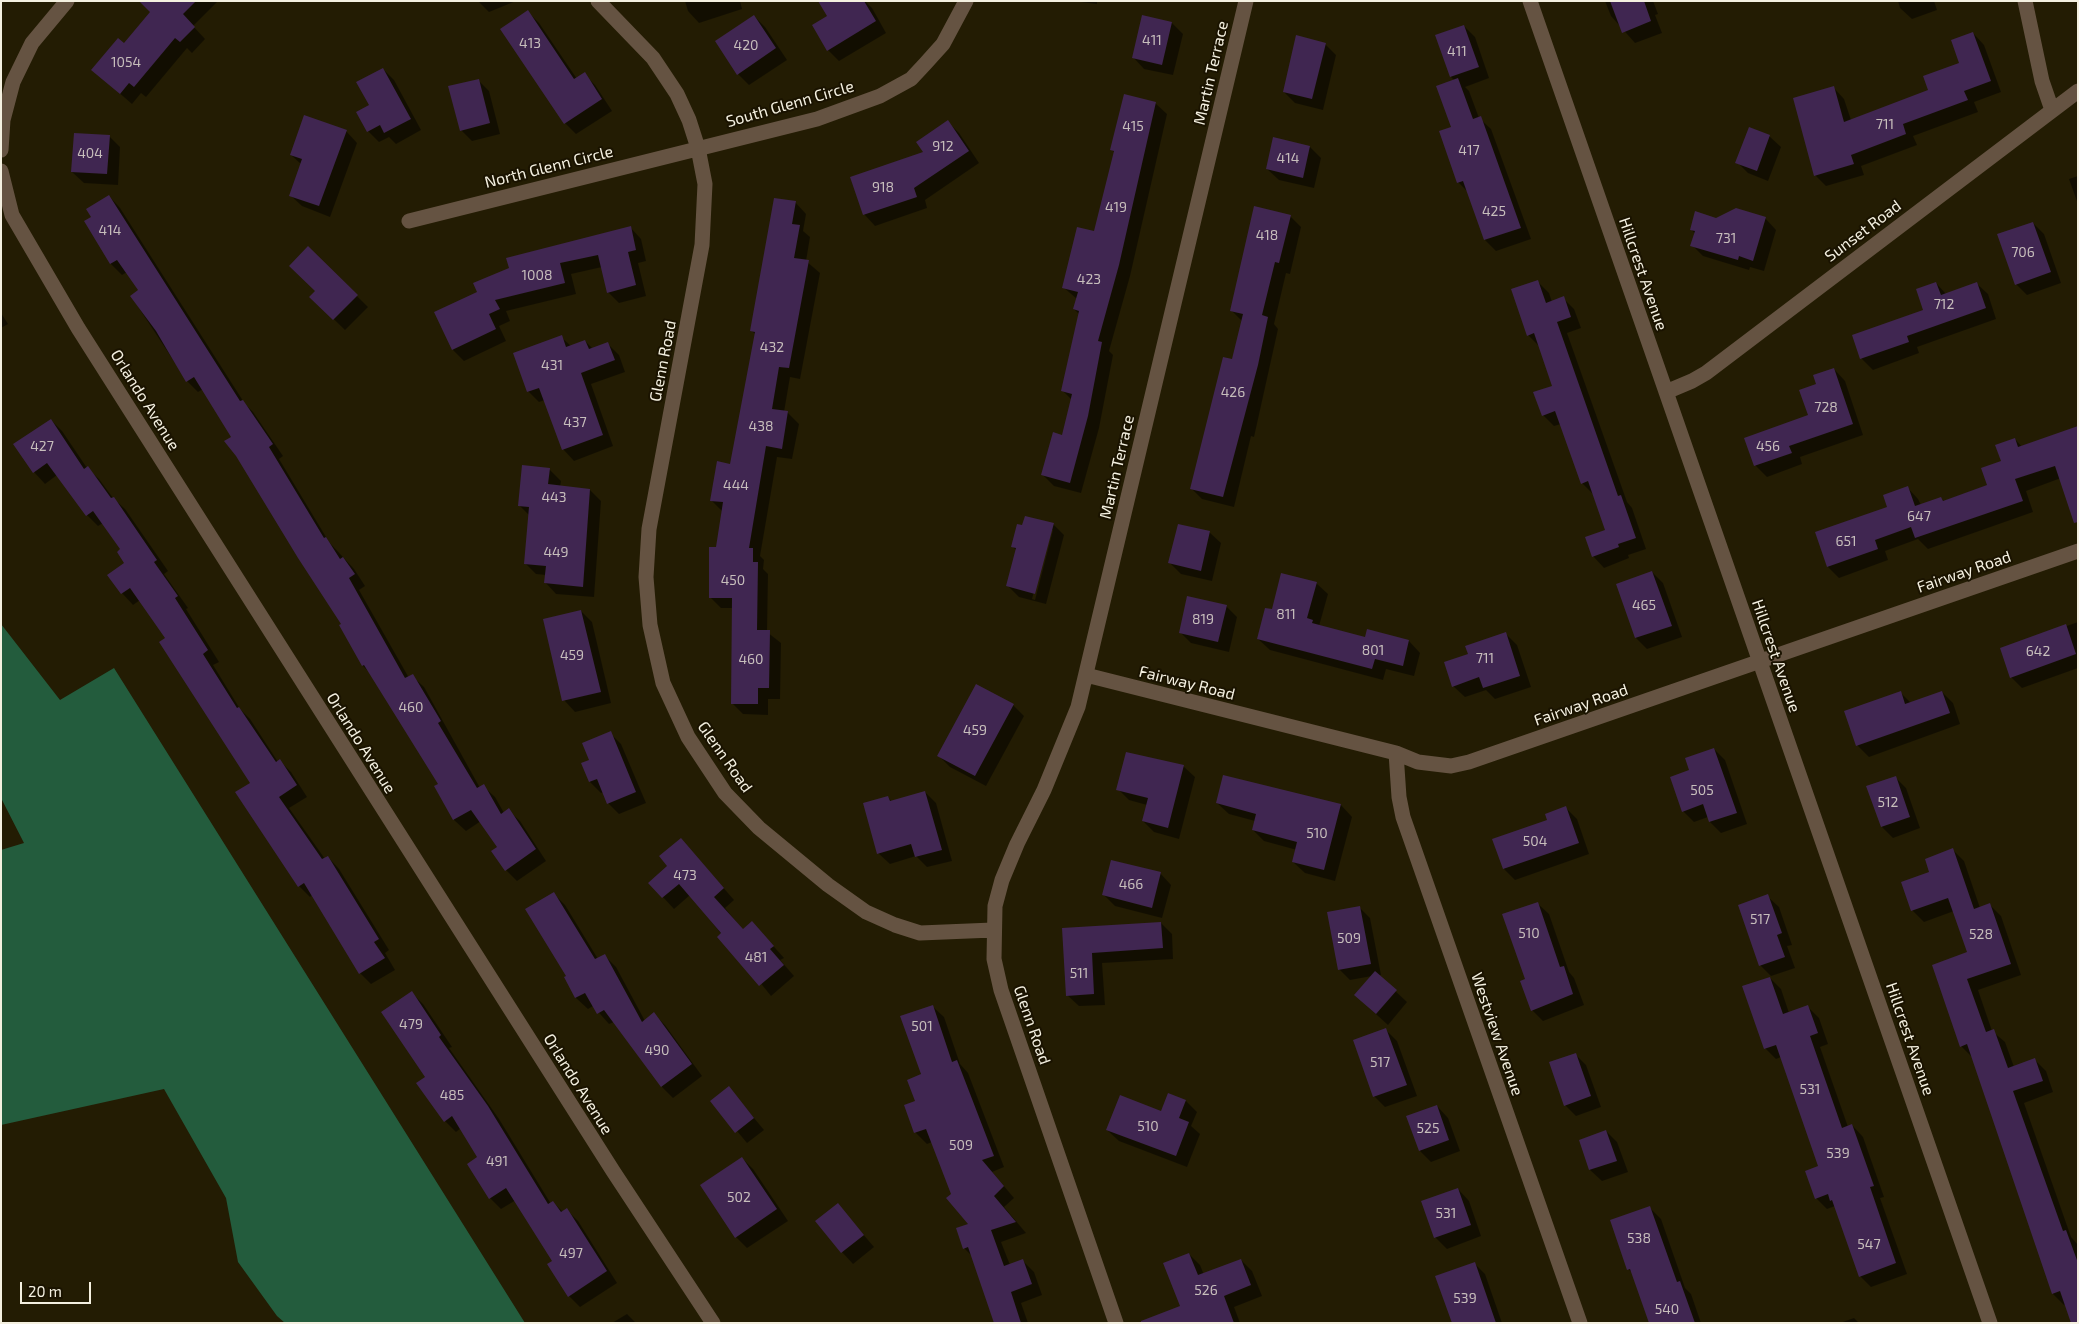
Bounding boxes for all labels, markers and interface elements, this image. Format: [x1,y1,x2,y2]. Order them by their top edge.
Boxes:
street label: Martin Terrace [1190,19,1232,127]
house number: 411 [1142,32,1162,48]
house number: 413 [519,35,541,51]
house number: 420 [734,37,758,53]
house number: 411 [1447,43,1467,59]
house number: 1054 [111,54,141,70]
street label: South Glenn Circle [724,77,856,131]
house number: 711 [1876,116,1894,132]
house number: 415 [1122,118,1144,134]
house number: 912 [932,138,954,154]
street label: North Glenn Circle [483,142,615,192]
house number: 417 [1458,142,1480,158]
house number: 404 [77,145,103,161]
house number: 414 [1277,150,1299,166]
house number: 918 [872,179,894,195]
street label: Sunset Road [1821,196,1905,266]
house number: 419 [1105,199,1127,215]
house number: 425 [1482,203,1506,219]
street label: Hillcrest Avenue [1615,215,1671,333]
house number: 414 [99,222,121,238]
house number: 418 [1256,227,1278,243]
house number: 731 [1716,230,1736,246]
house number: 706 [2011,244,2035,260]
house number: 1008 [522,267,552,283]
house number: 423 [1077,271,1101,287]
house number: 712 [1934,296,1954,312]
street label: Glenn Road [646,319,680,403]
house number: 432 [760,339,784,355]
street label: Orlando Avenue [106,346,184,454]
house number: 431 [541,357,563,373]
house number: 426 [1221,384,1245,400]
house number: 728 [1814,399,1838,415]
street label: Martin Terrace [1096,413,1138,521]
house number: 437 [563,414,587,430]
house number: 438 [749,418,773,434]
house number: 427 [30,438,54,454]
house number: 456 [1756,438,1780,454]
house number: 444 [723,477,749,493]
house number: 443 [541,489,567,505]
house number: 647 [1907,508,1931,524]
house number: 651 [1835,533,1857,549]
house number: 449 [543,544,569,560]
street label: Fairway Road [1914,547,2014,597]
house number: 450 [721,572,745,588]
house number: 465 [1632,597,1656,613]
street label: Hillcrest Avenue [1748,597,1804,715]
house number: 811 [1276,606,1296,622]
house number: 819 [1192,611,1214,627]
house number: 801 [1362,642,1384,658]
house number: 642 [2026,643,2050,659]
house number: 459 [560,647,584,663]
house number: 711 [1476,650,1494,666]
house number: 460 [738,651,764,667]
street label: Fairway Road [1137,662,1237,704]
street label: Fairway Road [1531,680,1631,730]
street label: Orlando Avenue [322,689,400,797]
house number: 460 [398,699,424,715]
street label: Glenn Road [694,718,756,796]
house number: 459 [963,722,987,738]
house number: 505 [1690,782,1714,798]
house number: 512 [1878,794,1898,810]
house number: 510 [1306,825,1328,841]
house number: 504 [1523,833,1547,849]
house number: 473 [673,867,697,883]
house number: 466 [1119,876,1143,892]
house number: 517 [1750,911,1770,927]
house number: 510 [1518,925,1540,941]
house number: 528 [1969,926,1993,942]
house number: 509 [1337,930,1361,946]
house number: 481 [745,949,767,965]
house number: 511 [1070,965,1088,981]
street label: Westview Avenue [1467,970,1527,1098]
street label: Hillcrest Avenue [1882,980,1938,1098]
street label: Glenn Road [1010,983,1054,1067]
house number: 479 [399,1016,423,1032]
house number: 501 [911,1018,933,1034]
street label: Orlando Avenue [539,1030,617,1138]
house number: 490 [644,1042,670,1058]
house number: 517 [1370,1054,1390,1070]
house number: 531 [1800,1081,1820,1097]
house number: 485 [440,1087,464,1103]
house number: 510 [1137,1118,1159,1134]
house number: 525 [1417,1120,1439,1136]
house number: 509 [949,1137,973,1153]
house number: 539 [1826,1145,1850,1161]
house number: 491 [486,1153,508,1169]
house number: 502 [727,1189,751,1205]
house number: 531 [1436,1205,1456,1221]
house number: 538 [1627,1230,1651,1246]
house number: 547 [1857,1236,1881,1252]
house number: 497 [559,1245,583,1261]
scale bar [22,1272,94,1304]
text: 20 m [28,1282,62,1300]
house number: 526 [1194,1282,1218,1298]
house number: 539 [1453,1290,1477,1306]
house number: 540 [1655,1301,1679,1317]

